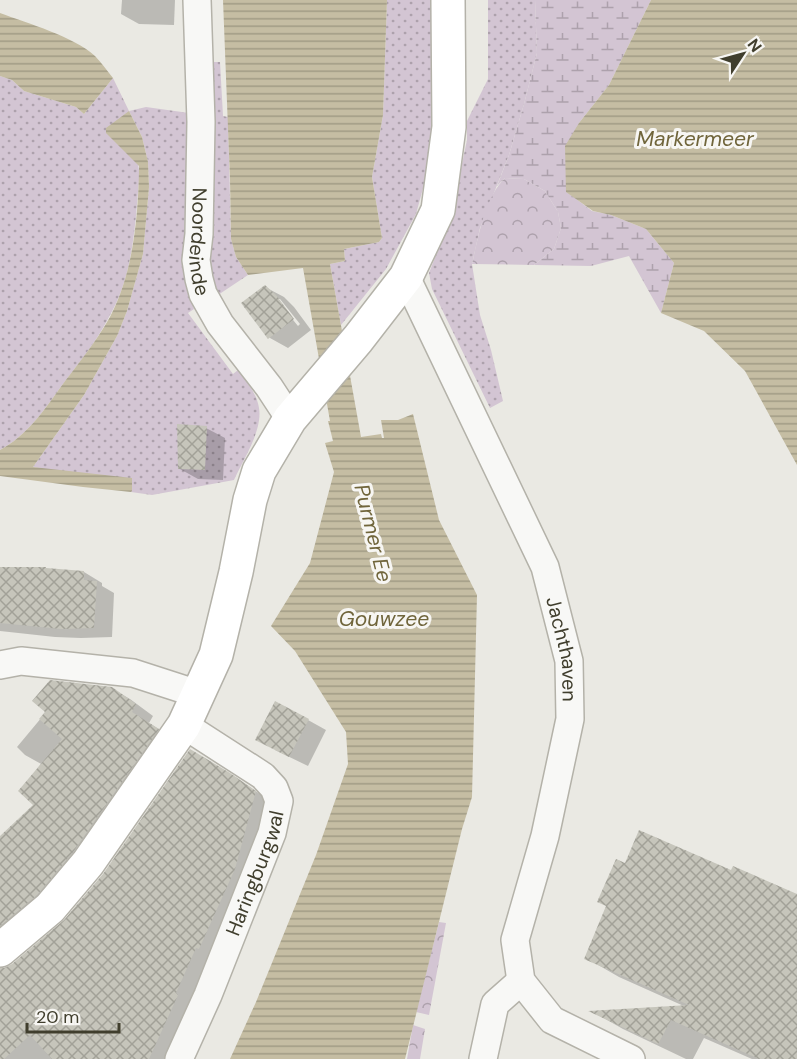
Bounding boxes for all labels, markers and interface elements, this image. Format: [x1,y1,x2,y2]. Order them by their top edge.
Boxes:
north arrow [713,24,773,84]
text: N [743,35,767,56]
water label: Markermeer [636,125,755,153]
street label: Noordeinde [183,187,216,299]
water label: Purmer Ee [347,481,399,585]
street label: Jachthaven [540,594,583,702]
water label: Gouwzee [339,605,429,633]
street label: Haringburgwal [220,808,290,940]
scale bar [27,996,118,1034]
text: 20 m [36,1005,79,1029]

